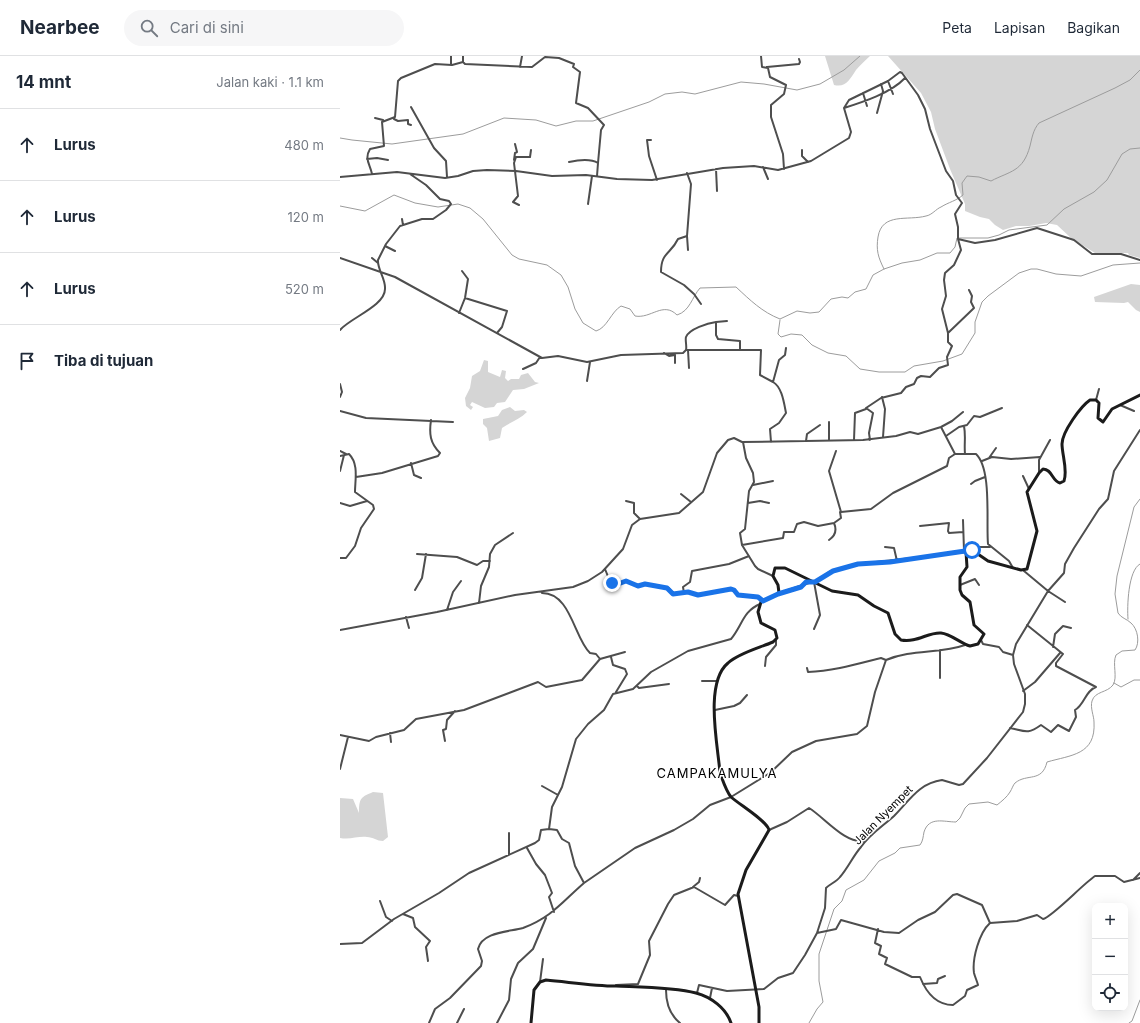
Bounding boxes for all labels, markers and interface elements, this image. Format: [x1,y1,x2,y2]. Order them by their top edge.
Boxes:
search box [124,10,404,46]
text: Nearbee [20,16,100,39]
icon: search [138,17,160,39]
text: Cari di sini [170,18,244,37]
text: Peta [942,19,972,36]
text: Lapisan [994,19,1045,36]
text: Bagikan [1067,19,1120,36]
text: 14 mnt [16,72,71,92]
text: Jalan kaki · 1.1 km [216,74,324,90]
icon: ahead [16,134,38,156]
text: Lurus [54,135,96,154]
text: 480 m [284,137,324,153]
icon: ahead [16,206,38,228]
text: Lurus [54,207,96,226]
text: 120 m [288,209,324,225]
icon: ahead [16,278,38,300]
text: Lurus [54,279,96,298]
text: 520 m [285,281,324,297]
icon: arrive [16,350,38,372]
text: Tiba di tujuan [54,351,153,370]
route start [963,541,981,559]
route end [603,574,621,592]
district label: CAMPAKAMULYA [656,765,778,781]
street label: Jalan Nyempet [850,782,916,848]
map controls [1092,903,1128,1011]
button: + [1092,903,1128,939]
button: − [1092,939,1128,975]
button: locate [1092,975,1128,1011]

